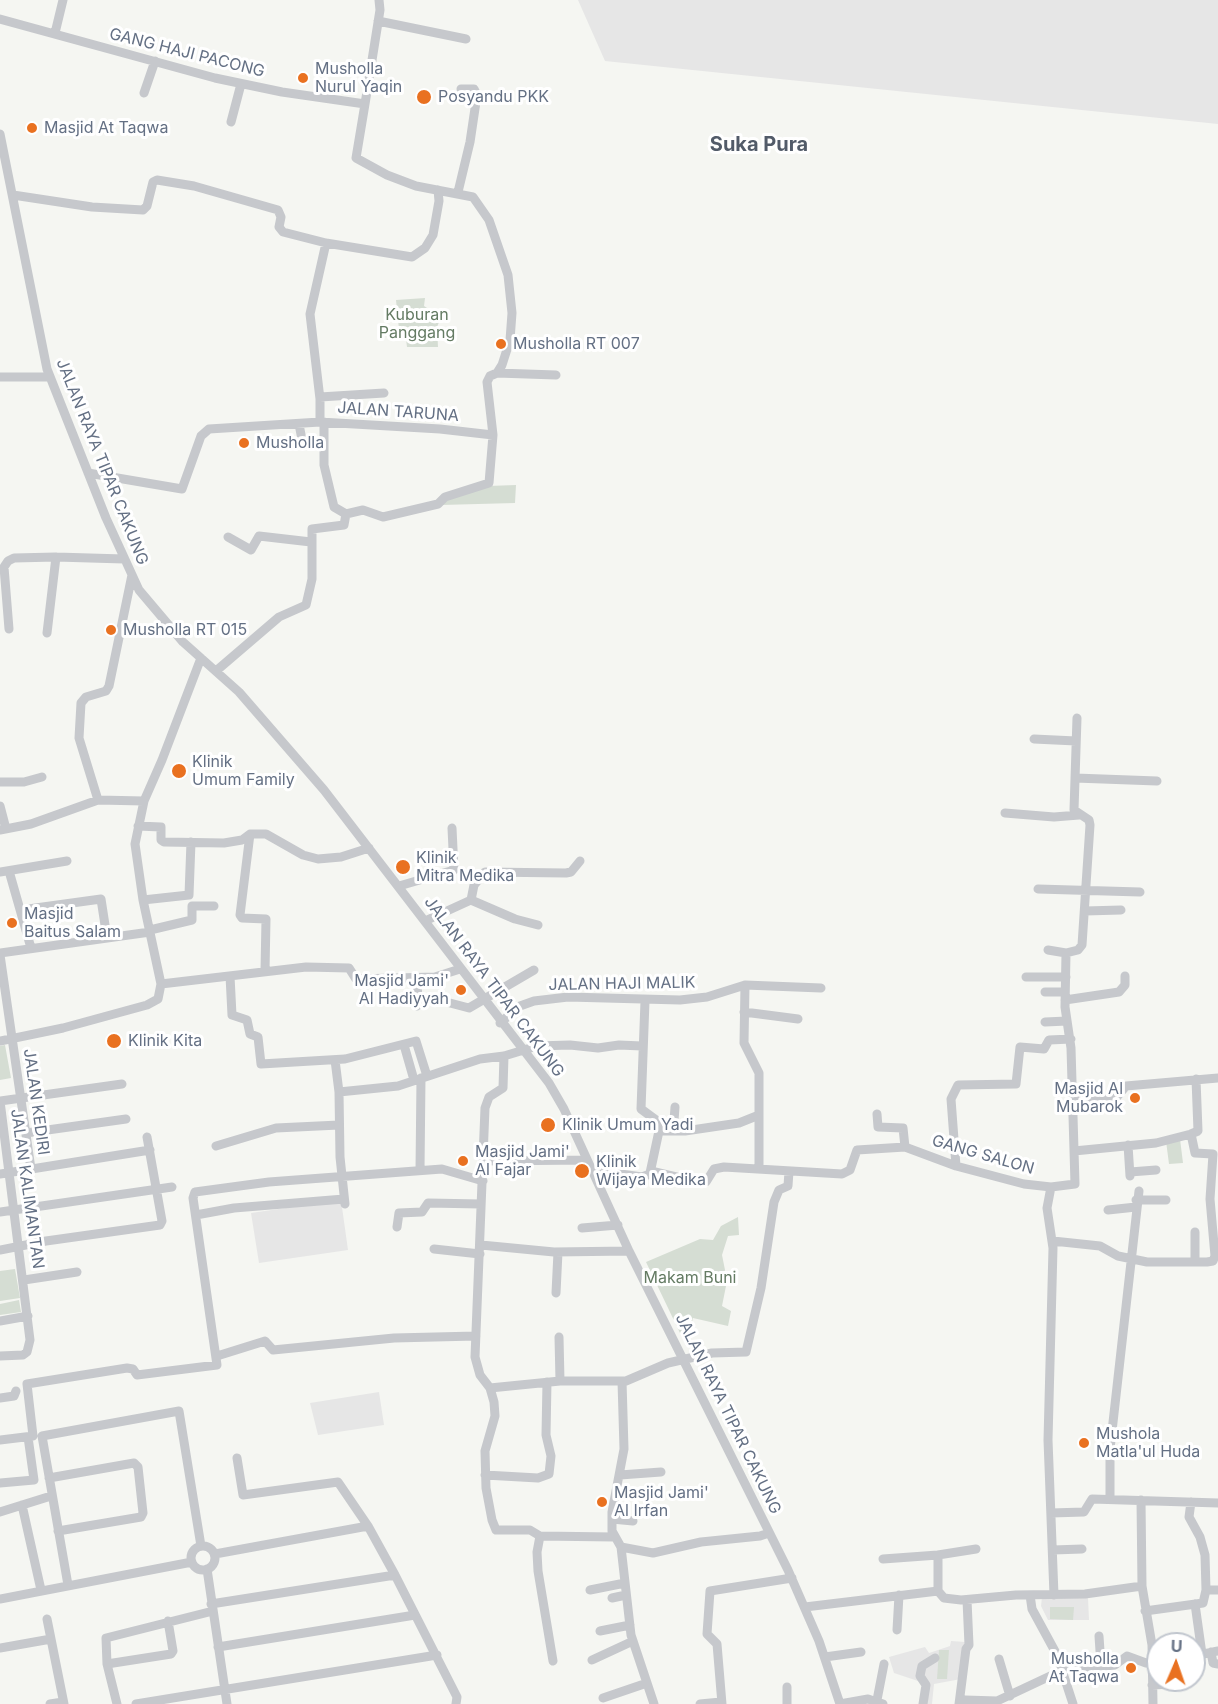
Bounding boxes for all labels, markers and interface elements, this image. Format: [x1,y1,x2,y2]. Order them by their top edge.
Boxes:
street label: GANG HAJI PACONG [107,24,267,82]
place label: Musholla Nurul Yaqin [315,59,402,97]
marker: Musholla Nurul Yaqin [296,71,310,85]
place label: Posyandu PKK [438,87,549,107]
marker: Posyandu PKK [415,88,433,106]
place label: Masjid At Taqwa [44,118,168,138]
marker: Masjid At Taqwa [25,121,39,135]
district label: Suka Pura [710,133,808,157]
park label: Kuburan Panggang [379,305,455,343]
place label: Musholla RT 007 [513,334,640,354]
marker: Musholla RT 007 [494,337,508,351]
street label: JALAN RAYA TIPAR CAKUNG [52,356,152,568]
street label: JALAN TARUNA [337,398,459,426]
place label: Musholla [256,433,324,453]
marker: Musholla [237,436,251,450]
place label: Musholla RT 015 [123,620,247,640]
marker: Musholla RT 015 [104,623,118,637]
place label: Klinik Umum Family [192,752,295,790]
marker: Klinik Umum Family [170,762,188,780]
place label: Klinik Mitra Medika [416,848,514,886]
marker: Klinik Mitra Medika [394,858,412,876]
street label: JALAN RAYA TIPAR CAKUNG [420,893,568,1081]
place label: Masjid Baitus Salam [24,904,121,942]
marker: Masjid Baitus Salam [5,916,19,930]
place label: Masjid Jami' Al Hadiyyah [354,971,449,1009]
street label: JALAN HAJI MALIK [548,973,696,995]
marker: Masjid Jami' Al Hadiyyah [454,983,468,997]
place label: Klinik Kita [128,1031,202,1051]
marker: Klinik Kita [105,1032,123,1050]
street label: JALAN KEDIRI [19,1048,53,1156]
place label: Masjid Al Mubarok [1054,1079,1123,1117]
marker: Masjid Al Mubarok [1128,1091,1142,1105]
street label: JALAN KALIMANTAN [6,1108,48,1270]
place label: Klinik Umum Yadi [562,1115,693,1135]
marker: Klinik Umum Yadi [539,1116,557,1134]
street label: GANG SALON [930,1131,1036,1179]
place label: Masjid Jami' Al Fajar [475,1142,570,1180]
place label: Klinik Wijaya Medika [596,1152,706,1190]
marker: Masjid Jami' Al Fajar [456,1154,470,1168]
marker: Klinik Wijaya Medika [573,1162,591,1180]
park label: Makam Buni [644,1268,736,1288]
street label: JALAN RAYA TIPAR CAKUNG [671,1311,785,1517]
place label: Mushola Matla'ul Huda [1096,1424,1200,1462]
marker: Mushola Matla'ul Huda [1077,1436,1091,1450]
place label: Masjid Jami' Al Irfan [614,1483,709,1521]
marker: Masjid Jami' Al Irfan [595,1495,609,1509]
north arrow [1146,1632,1206,1692]
text: U [1170,1636,1183,1656]
place label: Musholla At Taqwa [1049,1649,1119,1687]
marker: Musholla At Taqwa [1124,1661,1138,1675]

